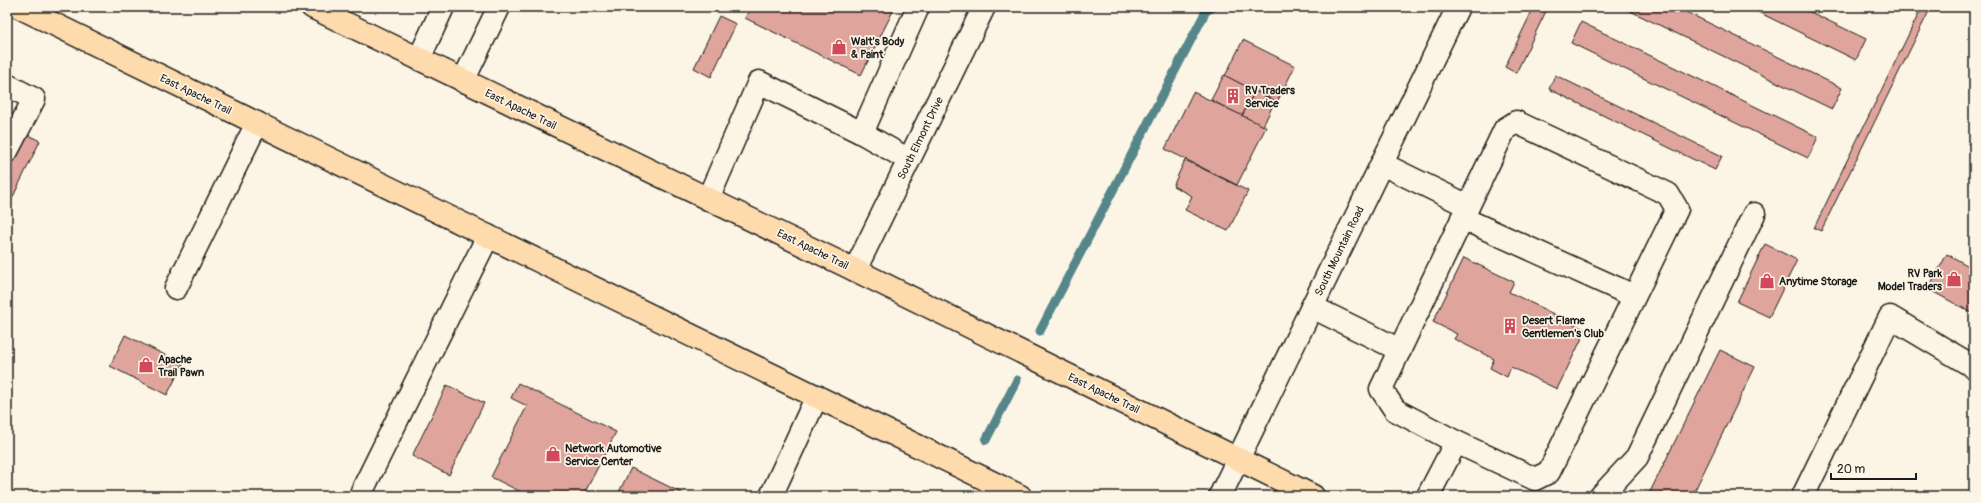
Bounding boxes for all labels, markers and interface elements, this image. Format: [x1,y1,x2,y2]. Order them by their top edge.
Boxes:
place label: Walt's Body & Paint [851,35,905,61]
shop icon: Walt's Body & Paint [830,38,848,56]
street label: East Apache Trail [158,72,234,117]
place label: RV Traders Service [1245,84,1295,110]
street label: East Apache Trail [483,87,559,132]
building icon: RV Traders Service [1224,87,1242,105]
street label: South Elmont Drive [895,94,946,182]
street label: South Mountain Road [1312,204,1367,298]
street label: East Apache Trail [775,227,851,272]
place label: RV Park Model Traders [1878,267,1942,293]
shop icon: RV Park Model Traders [1945,270,1963,288]
shop icon: Anytime Storage [1758,272,1776,290]
place label: Anytime Storage [1779,275,1858,288]
place label: Desert Flame Gentlemen's Club [1522,314,1605,340]
building icon: Desert Flame Gentlemen's Club [1501,317,1519,335]
place label: Apache Trail Pawn [157,353,204,379]
shop icon: Apache Trail Pawn [137,356,155,374]
street label: East Apache Trail [1066,371,1142,416]
place label: Network Automotive Service Center [565,442,662,468]
shop icon: Network Automotive Service Center [544,445,562,463]
scale bar [1831,455,1916,481]
text: 20 m [1837,462,1866,477]

